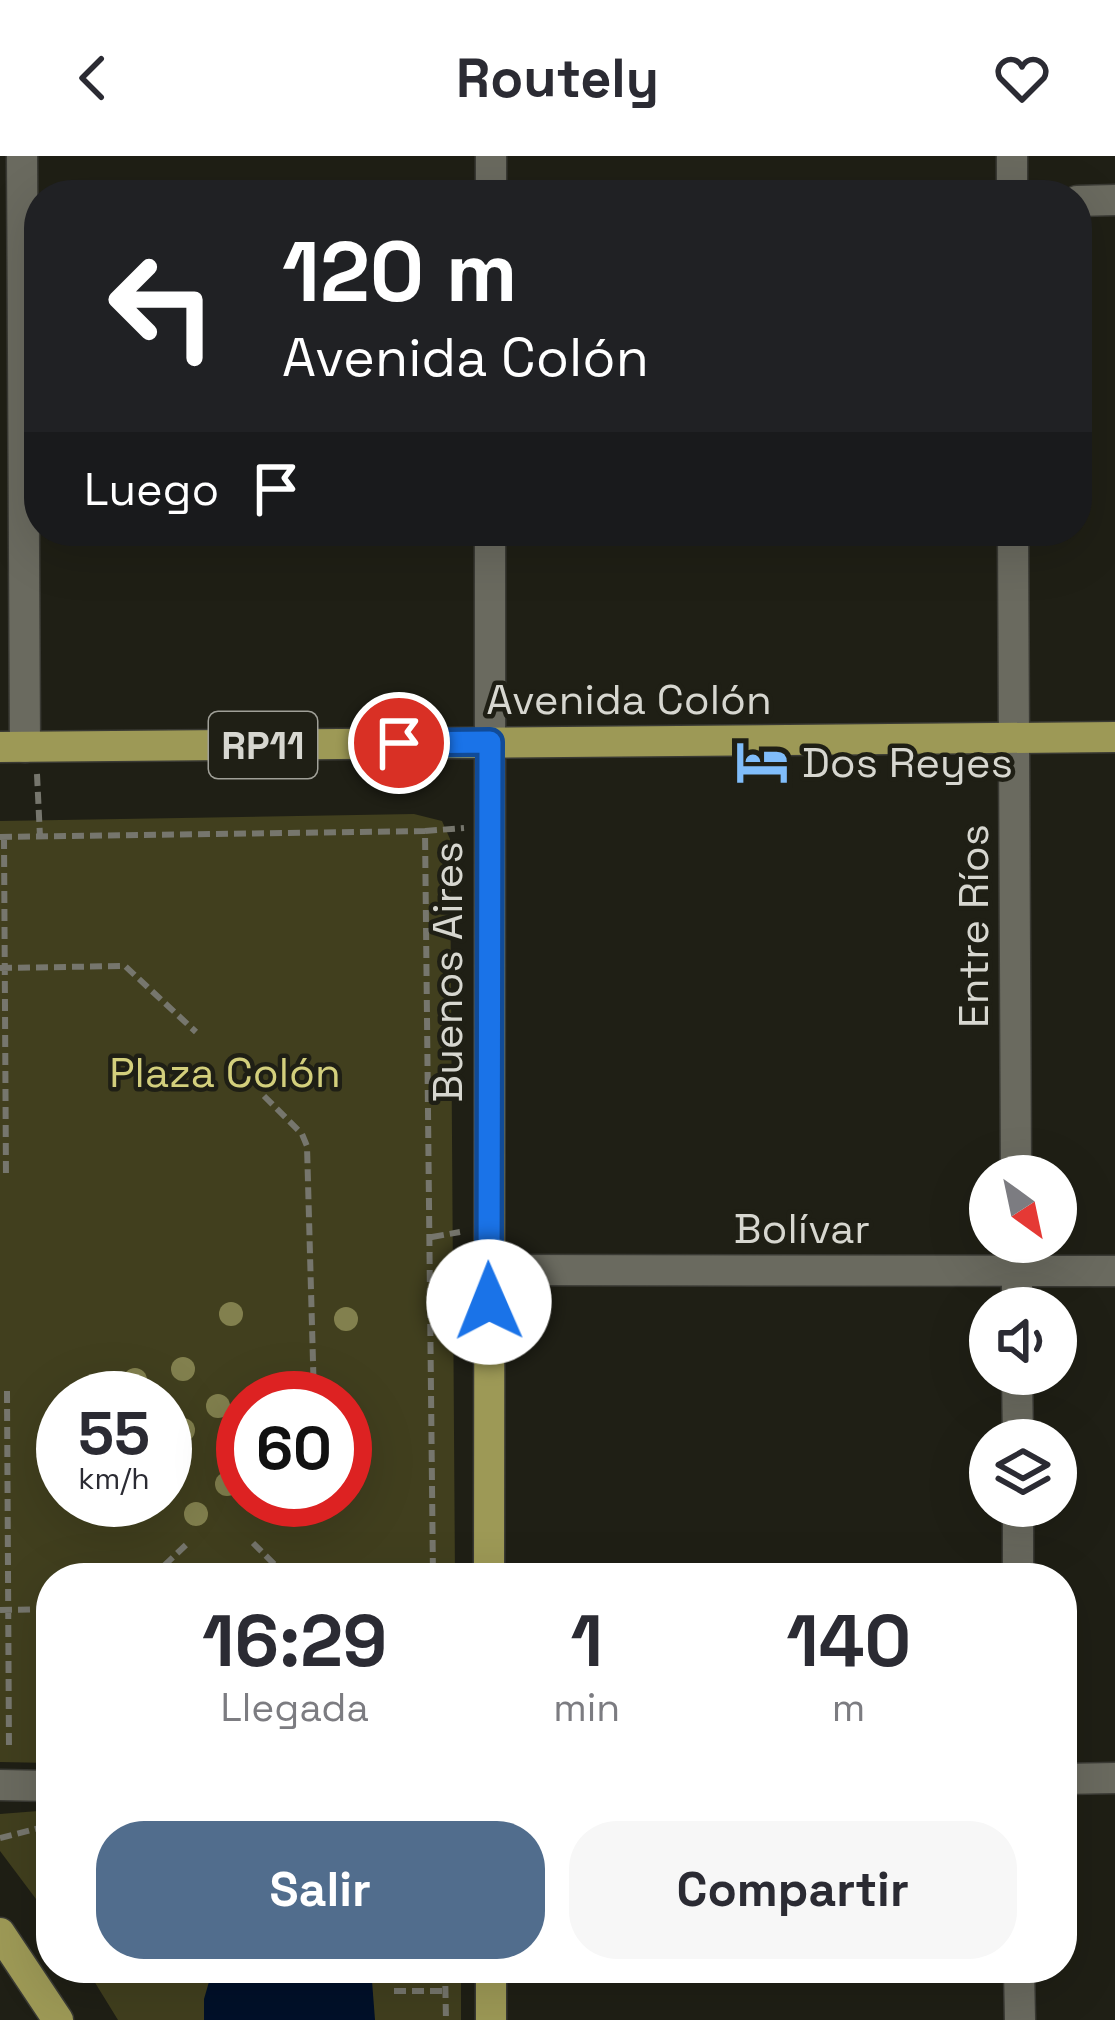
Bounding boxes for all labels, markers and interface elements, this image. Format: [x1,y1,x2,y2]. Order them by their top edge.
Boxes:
text: Routely [456,44,659,113]
icon: back [60,45,126,111]
icon: heart [989,45,1055,111]
text: 120 m [282,218,517,326]
icon: left [84,228,240,384]
text: Avenida Colón [282,323,649,392]
icon: arrive [243,456,309,522]
text: Luego [84,461,219,518]
street label: Avenida Colón [486,673,772,726]
pin [348,692,450,794]
icon: arrive [366,710,432,776]
road number: RP11 [209,712,317,778]
hotel icon: Dos Reyes [733,733,791,791]
place label: Dos Reyes [802,736,1013,789]
street label: Entre Ríos [947,824,1000,1028]
street label: Buenos Aires [421,841,474,1103]
park label: Plaza Colón [109,1046,341,1099]
north arrow [969,1155,1077,1263]
map controls [969,1155,1077,1527]
street label: Bolívar [734,1202,870,1255]
position arrow [426,1239,552,1365]
button: sound [969,1287,1077,1395]
speed limit sign: 60 [216,1371,372,1527]
text: 55 [78,1395,150,1472]
button: layers [969,1419,1077,1527]
text: km/h [78,1459,150,1498]
text: 16:29 [202,1595,387,1687]
text: 1 [570,1595,603,1687]
text: 140 [786,1595,911,1687]
text: Llegada [220,1683,369,1732]
text: min [553,1683,620,1732]
text: m [832,1683,865,1732]
button: Salir [96,1821,545,1959]
button: Compartir [569,1821,1017,1959]

